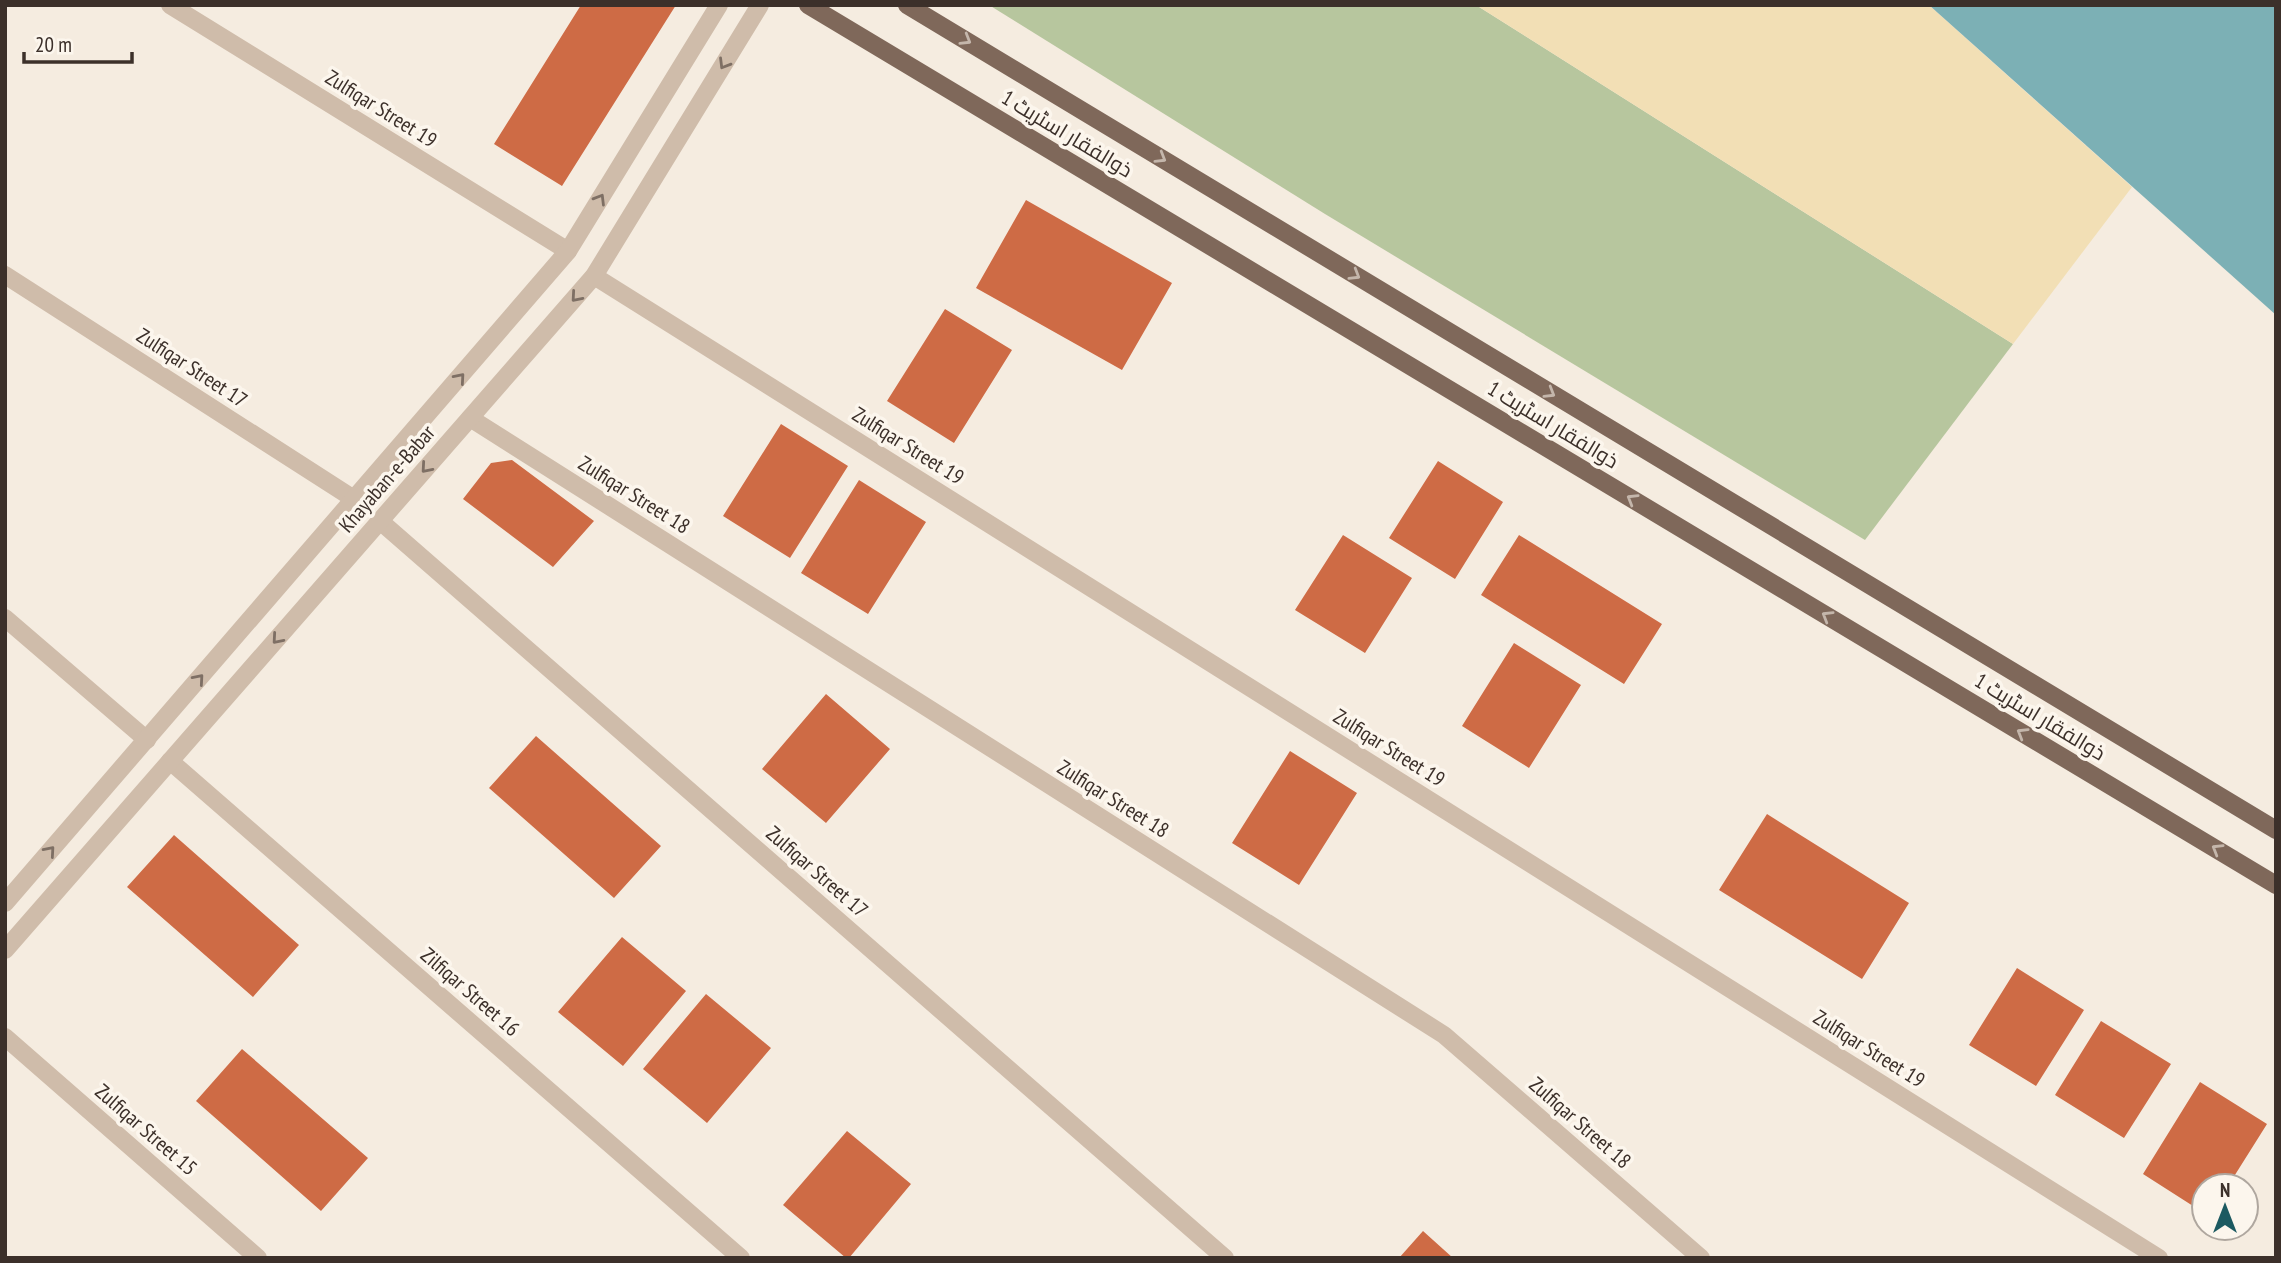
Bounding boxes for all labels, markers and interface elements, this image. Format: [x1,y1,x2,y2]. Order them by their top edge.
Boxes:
scale bar [24,21,133,65]
text: 20 m [35,31,72,58]
one-way arrow [958,32,971,45]
one-way arrow [719,56,732,69]
street label: Zulfiqar Street 19 [320,64,442,154]
street label: ذوالفقار اسٹریٹ 1 [997,84,1138,183]
one-way arrow [1153,150,1166,163]
one-way arrow [592,194,605,207]
one-way arrow [1348,267,1361,280]
one-way arrow [572,289,584,302]
street label: Zulfiqar Street 17 [132,322,253,413]
one-way arrow [452,373,464,386]
street label: ذوالفقار اسٹریٹ 1 [1483,375,1624,474]
one-way arrow [1543,385,1556,398]
street label: Zulfiqar Street 19 [847,401,969,491]
street label: Khayaban-e-Babar [333,419,441,538]
street label: Zulfiqar Street 18 [573,450,695,540]
one-way arrow [422,460,435,473]
one-way arrow [1626,494,1639,507]
one-way arrow [1821,611,1834,624]
one-way arrow [273,631,285,644]
street label: ذوالفقار اسٹریٹ 1 [1970,667,2111,766]
one-way arrow [191,675,203,688]
street label: Zulfiqar Street 19 [1328,703,1450,793]
one-way arrow [2017,728,2030,741]
street label: Zulfiqar Street 18 [1052,754,1174,844]
street label: Zulfiqar Street 17 [761,820,874,923]
one-way arrow [2212,845,2225,858]
one-way arrow [42,847,54,860]
street label: Zilfiqar Street 16 [415,941,525,1042]
street label: Zulfiqar Street 19 [1808,1004,1930,1094]
street label: Zulfiqar Street 18 [1524,1071,1637,1174]
street label: Zulfiqar Street 15 [90,1078,203,1181]
north arrow [2190,1172,2260,1242]
text: N [2220,1178,2230,1202]

